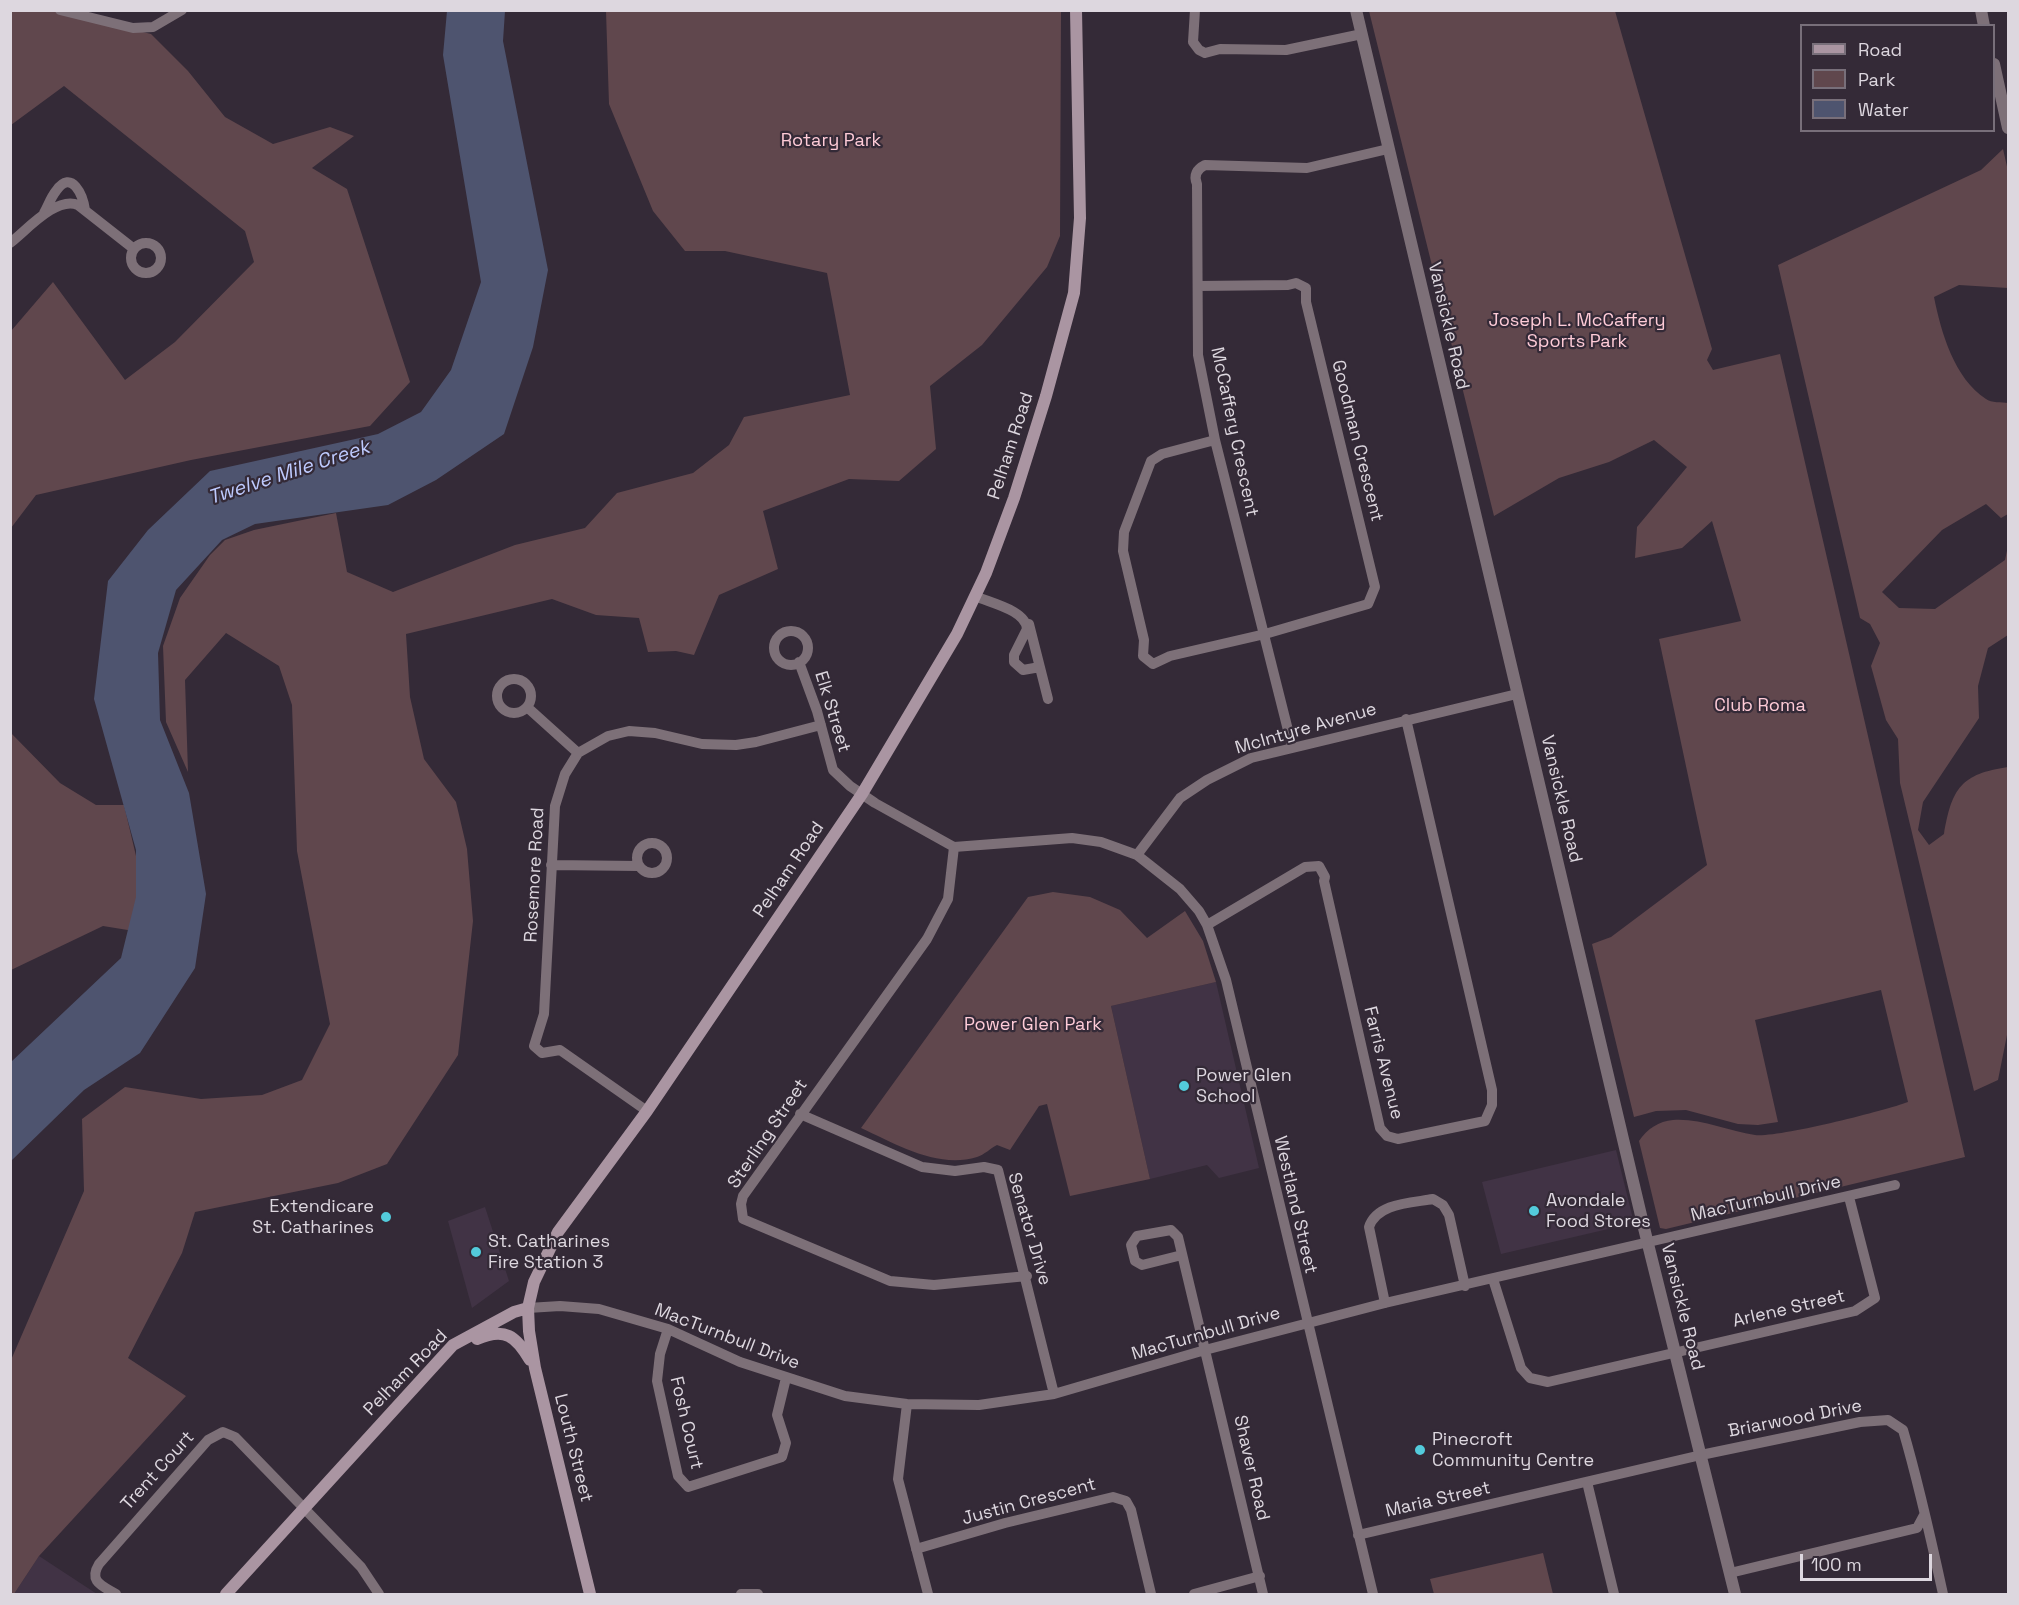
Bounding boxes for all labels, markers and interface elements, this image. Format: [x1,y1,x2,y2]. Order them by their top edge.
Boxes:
legend [1800,24,1995,132]
text: Road [1858,38,1902,61]
text: Park [1858,68,1895,91]
text: Water [1858,98,1909,121]
park label: Rotary Park [781,130,881,152]
street label: Vansickle Road [1423,260,1473,392]
park label: Joseph L. McCaffery Sports Park [1488,310,1666,352]
street label: McCaffery Crescent [1205,345,1263,519]
street label: Goodman Crescent [1326,358,1388,524]
street label: Pelham Road [984,390,1038,502]
water label: Twelve Mile Creek [205,436,373,510]
street label: Elk Street [809,669,855,755]
park label: Club Roma [1714,695,1806,717]
street label: McIntyre Avenue [1233,698,1379,760]
street label: Vansickle Road [1536,733,1586,865]
street label: Rosemore Road [521,807,549,943]
street label: Pelham Road [749,818,829,922]
street label: Farris Avenue [1359,1004,1407,1122]
park label: Power Glen Park [964,1014,1102,1036]
place label: Power Glen School [1196,1065,1292,1108]
street label: Sterling Street [723,1075,813,1193]
marker: Power Glen School [1177,1079,1191,1093]
street label: Westland Street [1269,1134,1321,1276]
street label: Senator Drive [1003,1170,1055,1288]
street label: MacTurnbull Drive [1689,1171,1843,1227]
place label: Avondale Food Stores [1546,1190,1651,1232]
place label: Extendicare St. Catharines [252,1196,374,1238]
marker: Avondale Food Stores [1527,1204,1541,1218]
marker: Extendicare St. Catharines [379,1210,393,1224]
place label: St. Catharines Fire Station 3 [488,1231,610,1274]
street label: Vansickle Road [1656,1241,1708,1373]
marker: St. Catharines Fire Station 3 [469,1245,483,1259]
street label: Arlene Street [1731,1286,1847,1332]
street label: MacTurnbull Drive [651,1299,803,1375]
street label: MacTurnbull Drive [1129,1302,1283,1366]
street label: Pelham Road [360,1325,452,1421]
street label: Fosh Court [665,1374,707,1472]
street label: Louth Street [549,1392,597,1504]
street label: Briarwood Drive [1726,1395,1864,1443]
street label: Shaver Road [1228,1413,1274,1523]
street label: Trent Court [117,1427,199,1515]
place label: Pinecroft Community Centre [1432,1429,1594,1472]
marker: Pinecroft Community Centre [1413,1443,1427,1457]
street label: Justin Crescent [960,1474,1098,1530]
street label: Maria Street [1383,1477,1493,1523]
scale bar [1803,1542,1935,1580]
text: 100 m [1811,1553,1862,1576]

